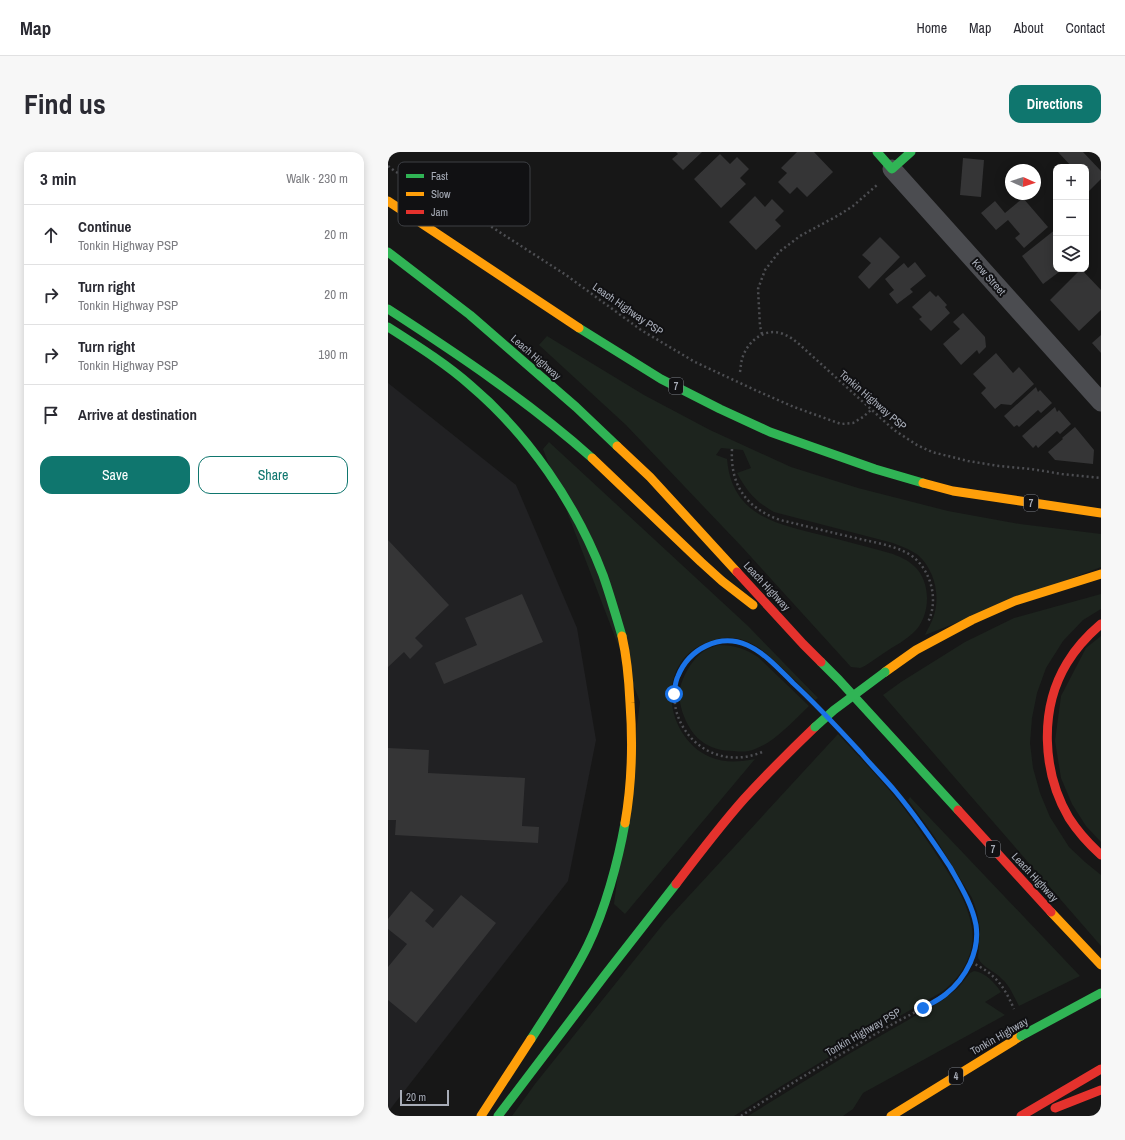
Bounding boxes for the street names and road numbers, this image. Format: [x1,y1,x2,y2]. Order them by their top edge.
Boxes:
street label: Kew Street [969,256,1009,298]
street label: Leach Highway PSP [590,280,666,338]
street label: Leach Highway [508,331,564,383]
street label: Tonkin Highway PSP [836,367,910,433]
road number: 7 [669,378,683,394]
road number: 7 [1024,495,1038,511]
street label: Leach Highway [741,558,794,614]
road number: 7 [986,841,1000,857]
street label: Leach Highway [1009,849,1062,905]
street label: Tonkin Highway PSP [823,1005,903,1059]
street label: Tonkin Highway [968,1014,1031,1058]
road number: 4 [949,1068,963,1084]

